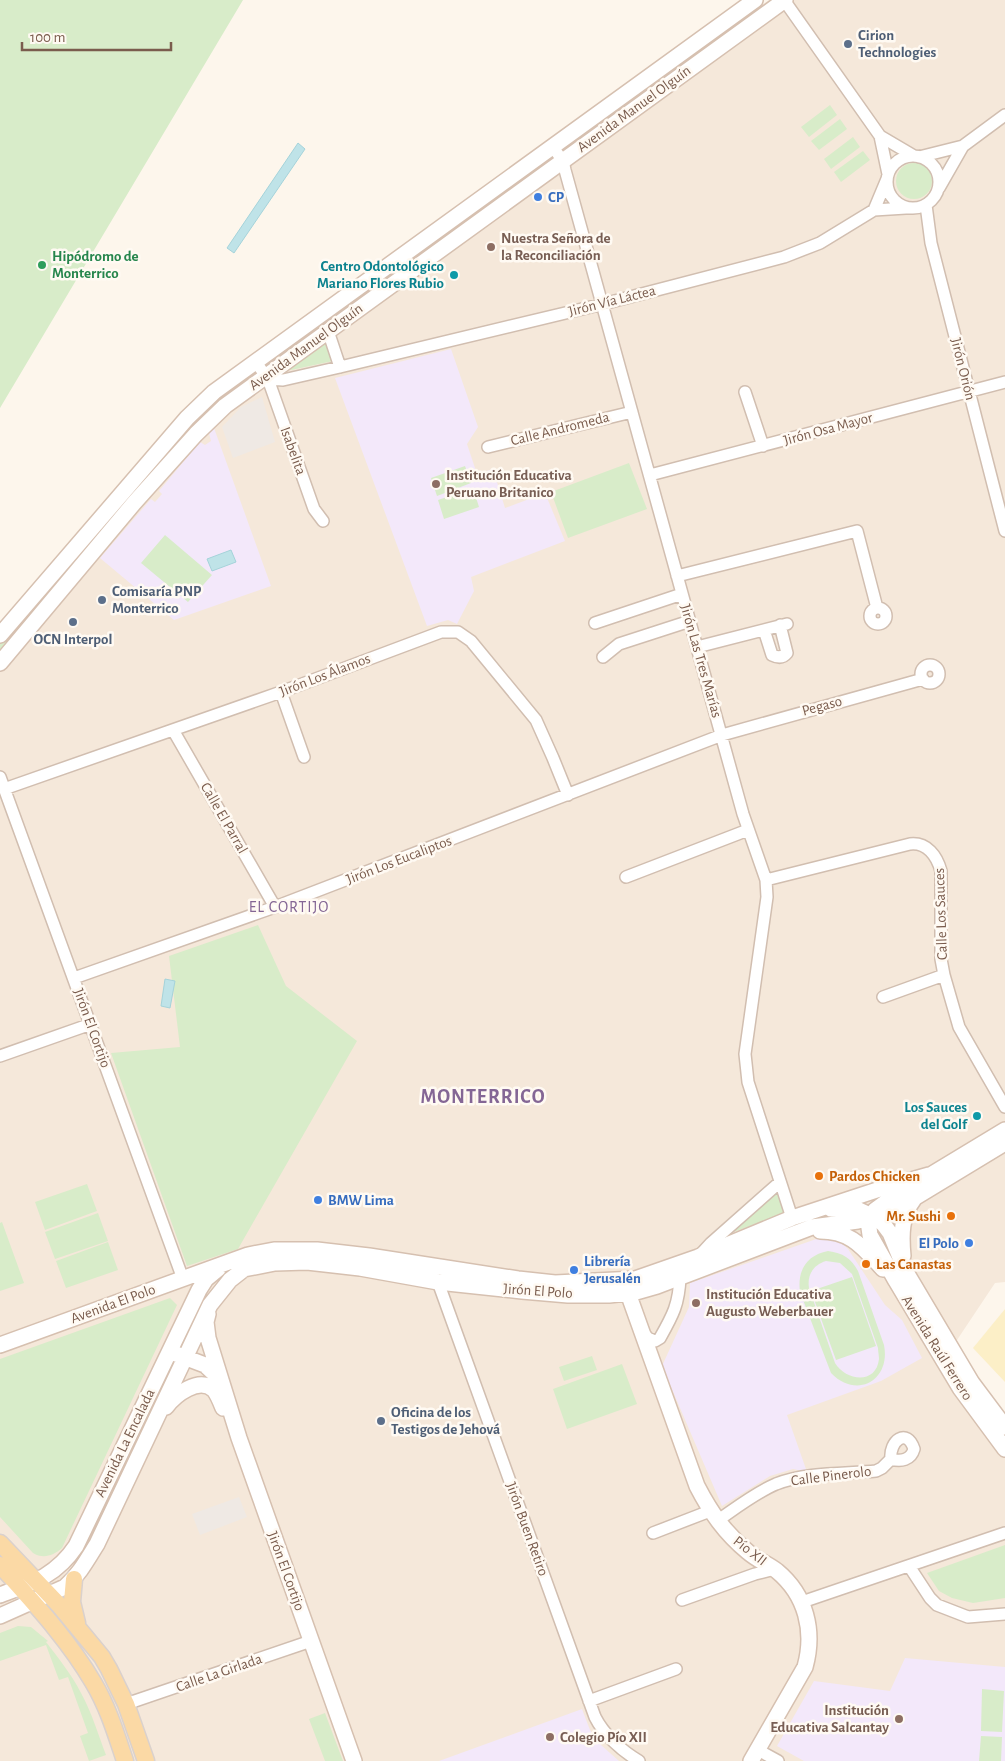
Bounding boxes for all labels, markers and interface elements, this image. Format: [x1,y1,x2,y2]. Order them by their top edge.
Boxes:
scale bar [22,20,171,52]
place label: Cirion Technologies [858,28,936,60]
text: 100 m [30,30,65,45]
marker: Cirion Technologies [842,38,854,50]
street label: Avenida Manuel Olguín [574,63,694,155]
place label: CP [548,190,565,205]
marker: CP [532,191,544,203]
place label: Nuestra Señora de la Reconciliación [501,231,611,263]
marker: Nuestra Señora de la Reconciliación [485,241,497,253]
place label: Hipódromo de Monterrico [52,249,139,281]
marker: Hipódromo de Monterrico [36,259,48,271]
place label: Centro Odontológico Mariano Flores Rubio [317,259,444,291]
marker: Centro Odontológico Mariano Flores Rubio [448,269,460,281]
street label: Jirón Vía Láctea [567,283,657,319]
street label: Avenida Manuel Olguín [246,301,366,393]
street label: Jirón Orión [948,336,978,402]
street label: Calle Andromeda [509,409,611,449]
street label: Jirón Osa Mayor [782,410,874,448]
street label: Isabelita [277,425,309,477]
place label: Institución Educativa Peruano Britanico [446,468,572,500]
marker: Institución Educativa Peruano Britanico [430,478,442,490]
place label: Comisaría PNP Monterrico [112,584,202,616]
marker: Comisaría PNP Monterrico [96,594,108,606]
street label: Jirón Las Tres Marías [678,603,724,719]
marker: OCN Interpol [67,616,79,628]
place label: OCN Interpol [34,632,112,647]
street label: Jirón Los Álamos [277,649,373,699]
street label: Pegaso [800,693,844,719]
street label: Calle El Parral [198,780,250,856]
street label: Jirón Los Eucaliptos [344,833,454,887]
street label: Calle Los Sauces [932,867,950,961]
district label: EL CORTIJO [249,899,329,915]
street label: Jirón El Cortijo [71,986,113,1070]
district label: MONTERRICO [420,1087,546,1107]
place label: Los Sauces del Golf [904,1100,968,1132]
marker: Los Sauces del Golf [971,1110,983,1122]
place label: Pardos Chicken [829,1169,920,1184]
marker: Pardos Chicken [813,1170,825,1182]
place label: BMW Lima [328,1193,394,1208]
marker: BMW Lima [312,1194,324,1206]
place label: Mr. Sushi [886,1209,941,1224]
marker: Mr. Sushi [945,1210,957,1222]
place label: El Polo [918,1236,959,1251]
marker: El Polo [963,1237,975,1249]
place label: Librería Jerusalén [584,1254,641,1286]
place label: Las Canastas [876,1257,952,1272]
marker: Las Canastas [860,1258,872,1270]
marker: Librería Jerusalén [568,1264,580,1276]
street label: Jirón El Polo [503,1281,573,1301]
street label: Avenida El Polo [69,1282,157,1326]
place label: Institución Educativa Augusto Weberbauer [706,1287,834,1319]
street label: Avenida Raúl Ferrero [899,1293,975,1403]
marker: Institución Educativa Augusto Weberbauer [690,1297,702,1309]
street label: Avenida La Encalada [92,1386,158,1499]
place label: Oficina de los Testigos de Jehová [391,1405,500,1437]
marker: Oficina de los Testigos de Jehová [375,1415,387,1427]
street label: Calle Pinerolo [790,1464,872,1488]
street label: Jirón Buen Retiro [503,1480,551,1578]
street label: Jirón El Cortijo [265,1529,307,1613]
street label: Pío XII [730,1533,770,1569]
street label: Calle La Girlada [174,1651,264,1695]
place label: Institución Educativa Salcantay [770,1703,889,1735]
marker: Institución Educativa Salcantay [893,1713,905,1725]
place label: Colegio Pío XII [560,1730,647,1745]
marker: Colegio Pío XII [544,1731,556,1743]

